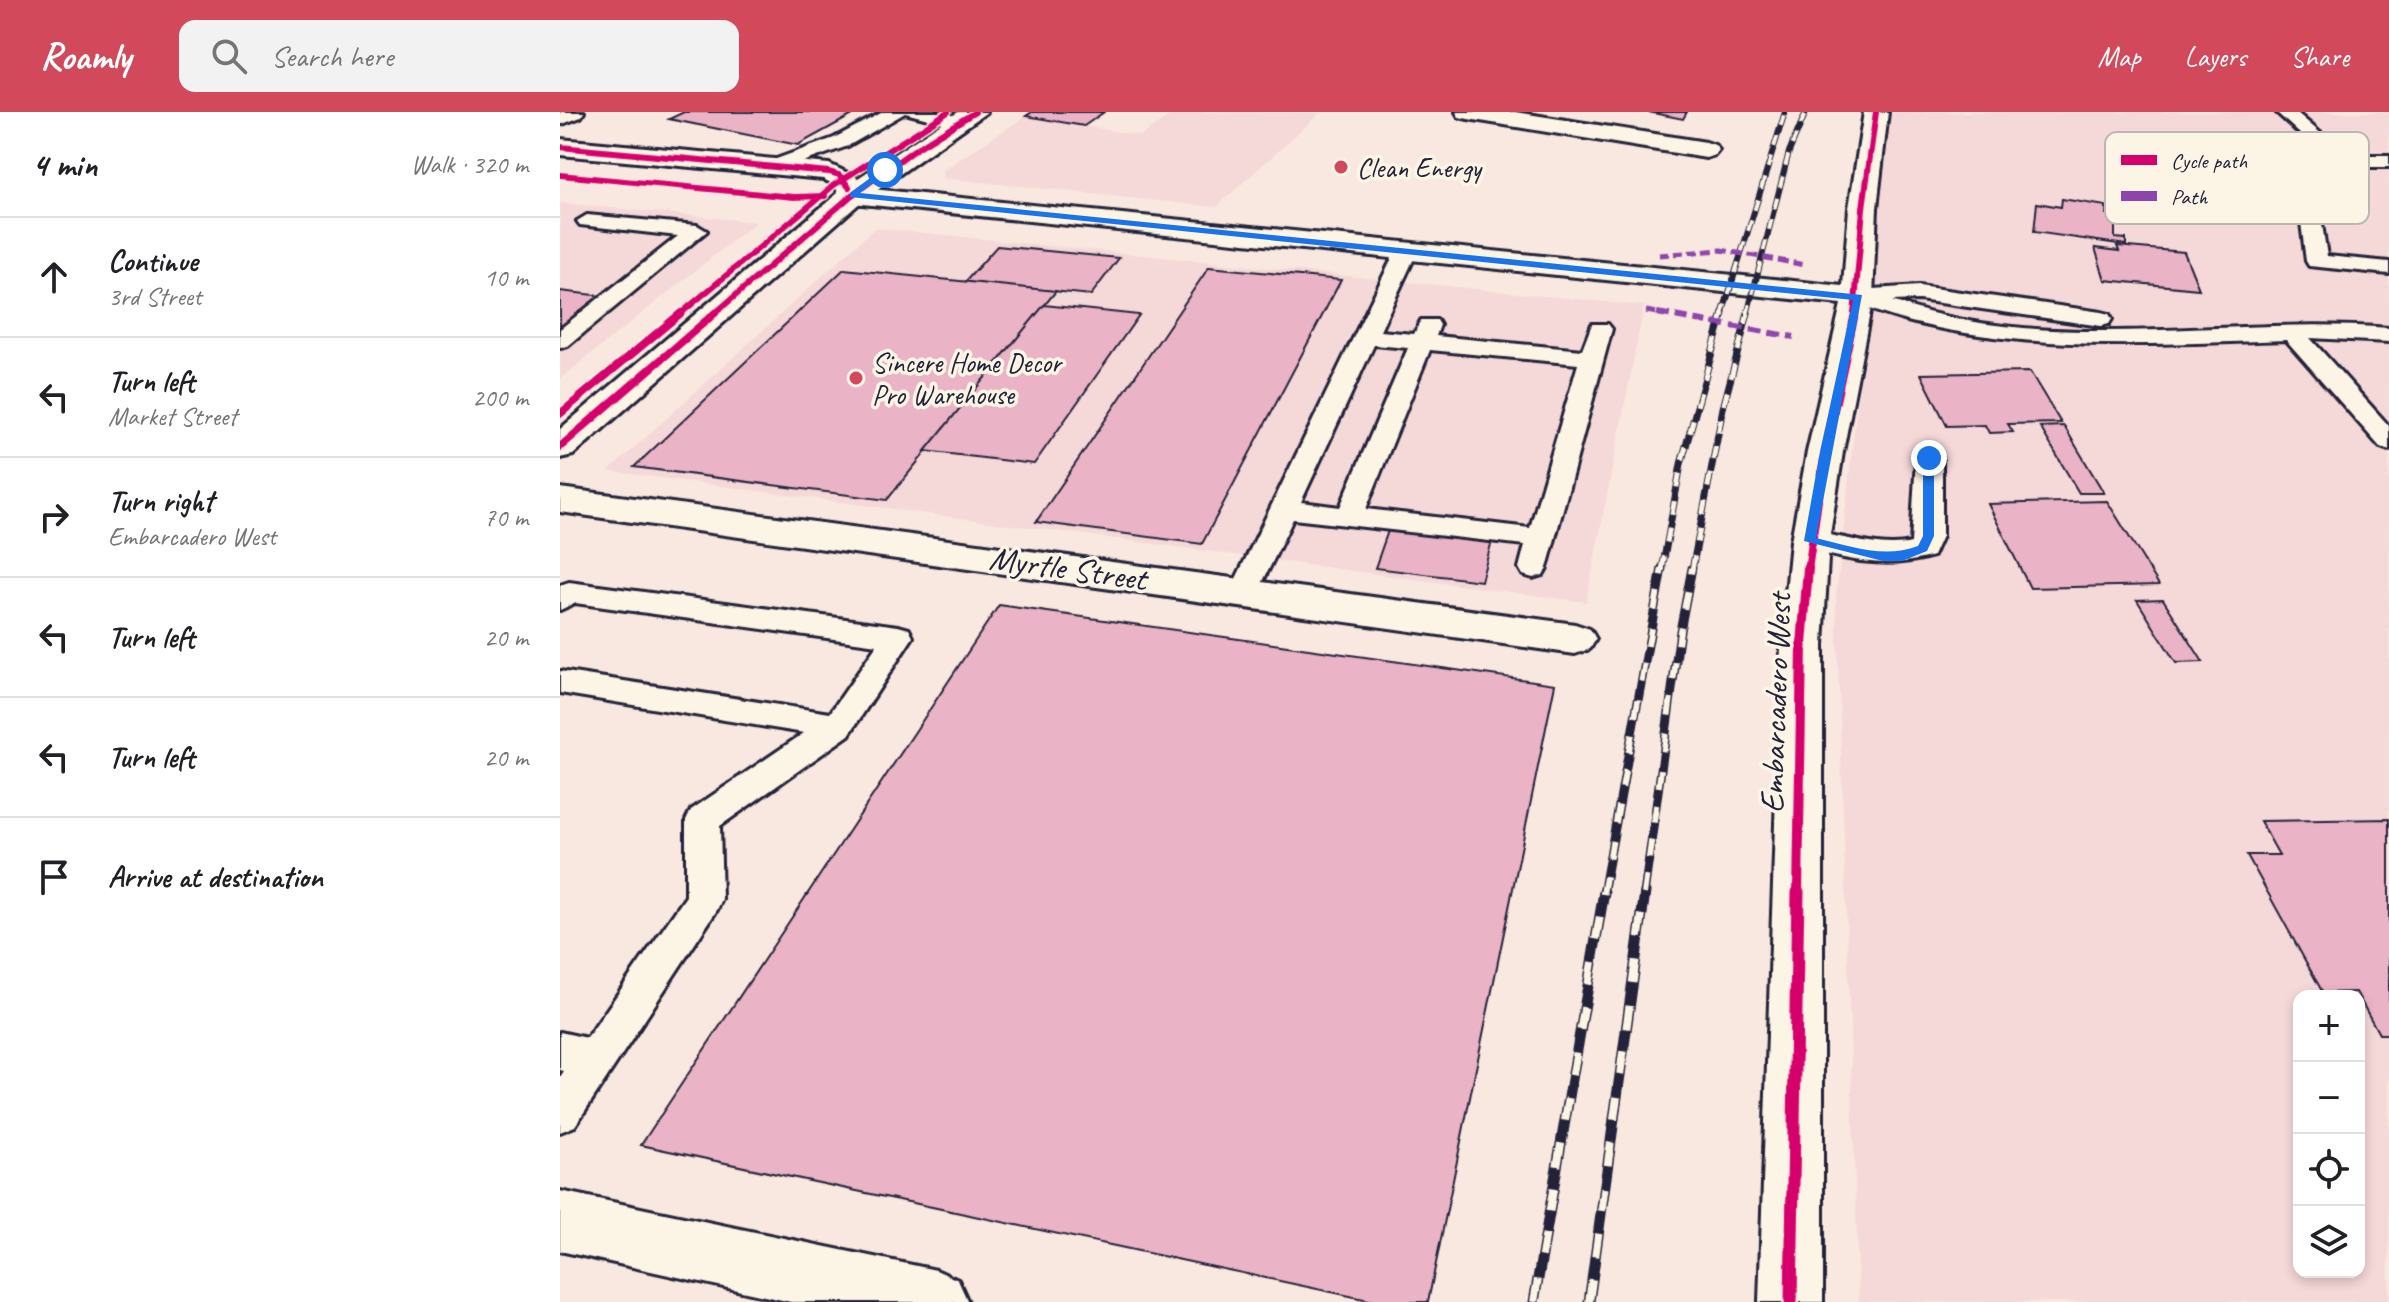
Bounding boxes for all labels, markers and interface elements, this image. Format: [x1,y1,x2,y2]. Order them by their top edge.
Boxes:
search box [179,20,739,92]
text: Roamly [40,33,131,80]
icon: search [207,34,251,78]
text: Search here [271,37,393,75]
text: Map [2098,39,2141,74]
text: Layers [2185,39,2246,74]
text: Share [2290,39,2349,74]
legend [2105,132,2369,224]
text: 4 min [32,143,97,186]
text: Cycle path [2171,147,2248,175]
text: Walk · 320 m [411,148,528,181]
place label: Clean Energy [1357,150,1483,185]
route start [867,152,903,188]
marker: Clean Energy [1332,158,1350,176]
text: Path [2171,183,2208,211]
text: Continue [108,242,198,280]
icon: ahead [32,255,76,299]
text: 10 m [484,261,528,294]
text: 3rd Street [108,280,202,313]
place label: Sincere Home Decor Pro Warehouse [872,345,1063,412]
text: Turn left [108,362,195,400]
marker: Sincere Home Decor Pro Warehouse [847,369,865,387]
icon: left [32,375,76,419]
text: 200 m [472,381,528,414]
text: Market Street [108,400,237,433]
route end [1911,440,1947,476]
text: Turn right [108,482,213,520]
icon: right [32,495,76,539]
text: 70 m [484,501,528,534]
text: Embarcadero West [108,520,276,553]
street label: Myrtle Street [987,536,1153,601]
street label: Embarcadero West [1750,589,1800,814]
icon: left [32,615,76,659]
text: Turn left [108,618,195,656]
text: 20 m [484,621,528,654]
icon: left [32,735,76,779]
text: Turn left [108,738,195,776]
text: 20 m [484,741,528,774]
icon: arrive [32,855,76,899]
text: Arrive at destination [108,858,323,896]
map controls [2293,990,2365,1278]
button: + [2293,990,2365,1062]
button: − [2293,1062,2365,1134]
button: locate [2293,1134,2365,1206]
button: layers [2293,1206,2365,1278]

